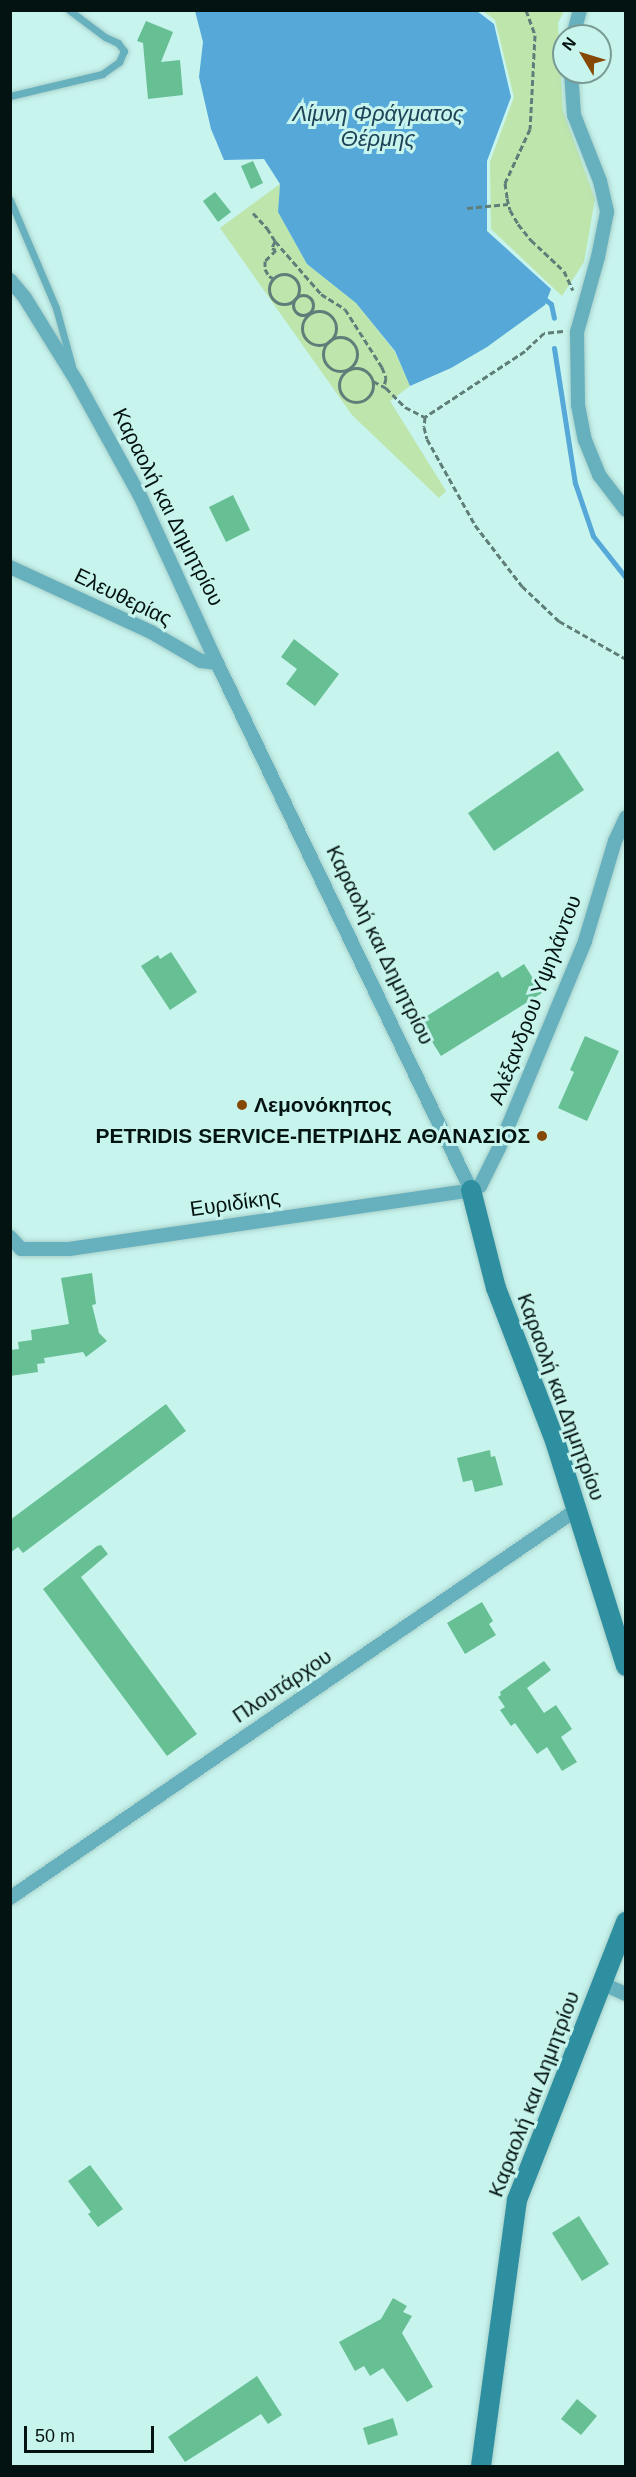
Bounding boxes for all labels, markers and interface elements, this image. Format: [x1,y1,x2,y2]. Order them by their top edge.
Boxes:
north arrow [552,24,612,84]
text: N [559,34,579,54]
water label: Λίμνη Φράγματος Θέρμης [293,100,463,152]
street label: Καραολή και Δημητρίου [107,403,229,611]
street label: Ελευθερίας [70,563,176,631]
street label: Καραολή και Δημητρίου [321,841,439,1049]
street label: Αλέξανδρου Υψηλάντου [483,892,587,1108]
place label: Λεμονόκηπος [254,1092,392,1118]
marker: Λεμονόκηπος [235,1098,249,1112]
place label: PETRIDIS SERVICE-ΠΕΤΡΙΔΗΣ ΑΘΑΝΑΣΙΟΣ [95,1123,530,1149]
marker: PETRIDIS SERVICE-ΠΕΤΡΙΔΗΣ ΑΘΑΝΑΣΙΟΣ [535,1129,549,1143]
street label: Ευριδίκης [188,1184,282,1222]
street label: Καραολή και Δημητρίου [512,1289,610,1505]
street label: Πλουτάρχου [228,1644,336,1728]
street label: Καραολή και Δημητρίου [483,1987,585,2201]
scale bar [27,2414,158,2452]
text: 50 m [35,2426,75,2446]

